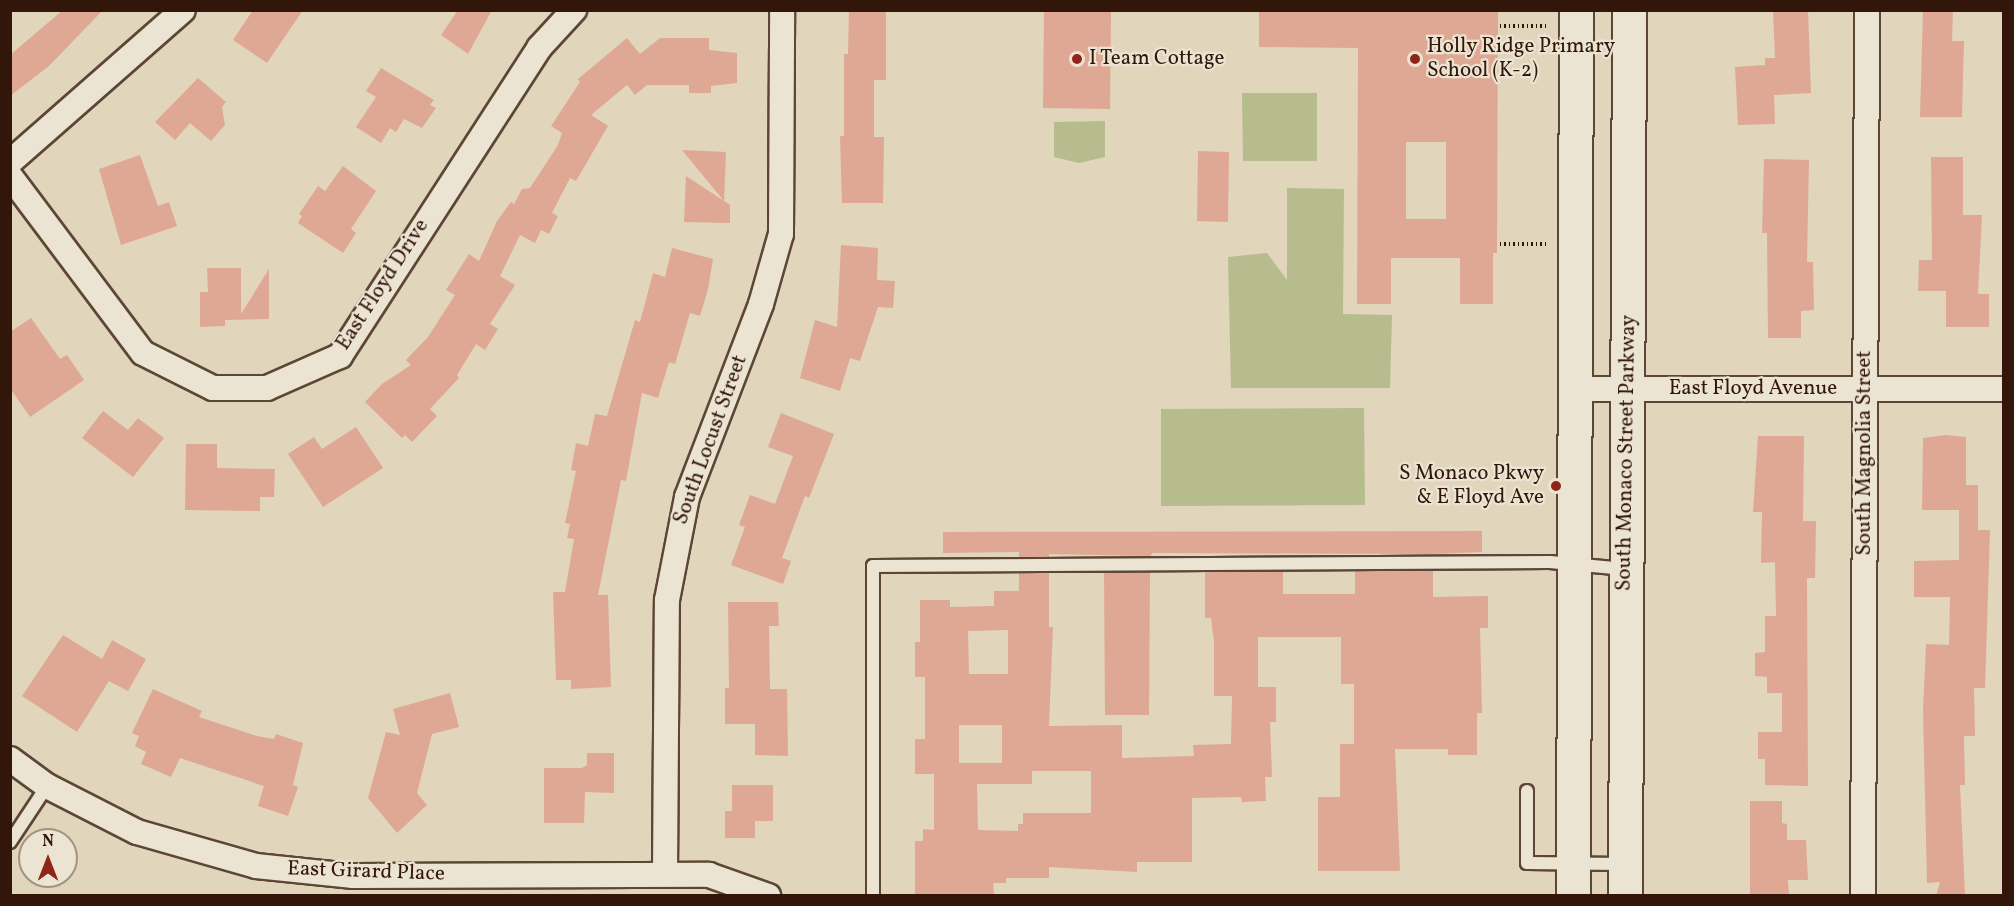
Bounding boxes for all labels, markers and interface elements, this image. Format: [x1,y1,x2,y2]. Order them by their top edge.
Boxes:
place label: Holly Ridge Primary School (K-2) [1427,34,1616,84]
place label: I Team Cottage [1089,46,1225,72]
marker: I Team Cottage [1070,52,1084,66]
marker: Holly Ridge Primary School (K-2) [1408,52,1422,66]
street label: East Floyd Drive [331,215,435,355]
street label: South Monaco Street Parkway [1612,315,1642,591]
street label: South Magnolia Street [1852,350,1878,556]
street label: South Locust Street [669,352,753,528]
street label: East Floyd Avenue [1669,376,1837,402]
place label: S Monaco Pkwy & E Floyd Ave [1399,461,1544,511]
marker: S Monaco Pkwy & E Floyd Ave [1549,479,1563,493]
north arrow [18,828,78,888]
text: N [42,831,54,853]
street label: East Girard Place [287,857,445,887]

